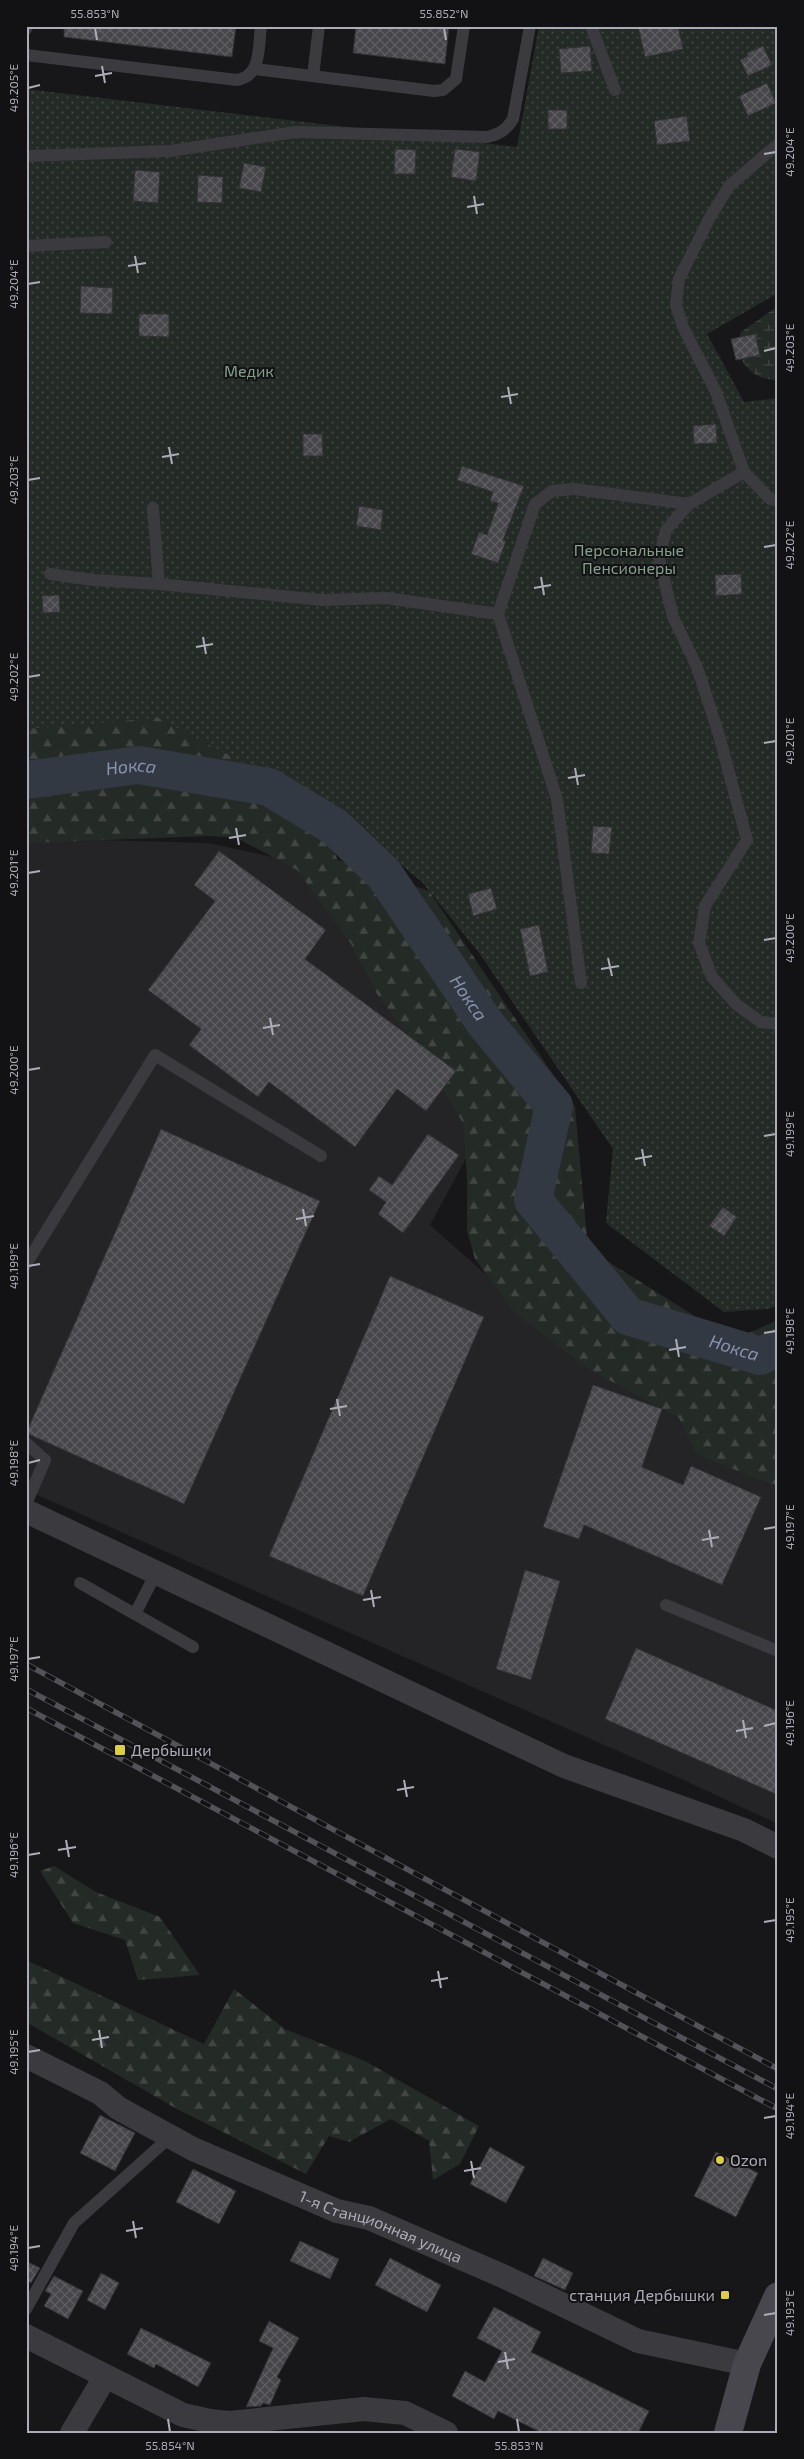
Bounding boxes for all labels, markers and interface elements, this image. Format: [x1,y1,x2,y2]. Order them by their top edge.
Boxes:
text: 55.853°N [71,6,119,20]
text: 55.852°N [420,6,468,20]
text: 49.205°E [6,63,20,112]
text: 49.204°E [782,127,796,177]
text: 49.204°E [6,259,20,309]
text: 49.203°E [782,323,796,372]
park label: Медик [224,361,274,380]
text: 49.203°E [6,455,20,504]
text: 49.202°E [782,520,796,569]
park label: Персональные Пенсионеры [574,540,684,577]
text: 49.202°E [6,652,20,701]
text: 49.201°E [782,717,796,764]
water label: Нокса [104,753,158,779]
text: 49.201°E [6,849,20,896]
text: 49.200°E [782,913,796,963]
water label: Нокса [446,970,492,1025]
text: 49.200°E [6,1045,20,1095]
text: 49.199°E [782,1111,796,1157]
text: 49.199°E [6,1243,20,1289]
text: 49.198°E [782,1307,796,1354]
water label: Нокса [707,1329,762,1365]
text: 49.198°E [6,1439,20,1486]
text: 49.197°E [782,1504,796,1550]
text: 49.197°E [6,1636,20,1682]
text: 49.196°E [782,1700,796,1746]
place label: Дербышки [131,1740,212,1759]
marker: Дербышки [113,1743,127,1757]
text: 49.196°E [6,1832,20,1878]
text: 49.195°E [782,1897,796,1943]
text: 49.195°E [6,2029,20,2075]
text: 49.194°E [782,2092,796,2139]
place label: Ozon [730,2150,767,2169]
marker: Ozon [714,2154,726,2166]
street label: 1-я Станционная улица [297,2186,465,2266]
text: 49.194°E [6,2224,20,2271]
place label: станция Дербышки [569,2285,715,2304]
marker: станция Дербышки [719,2289,731,2301]
text: 49.193°E [782,2290,796,2336]
text: 55.854°N [145,2438,195,2452]
text: 55.853°N [495,2438,543,2452]

